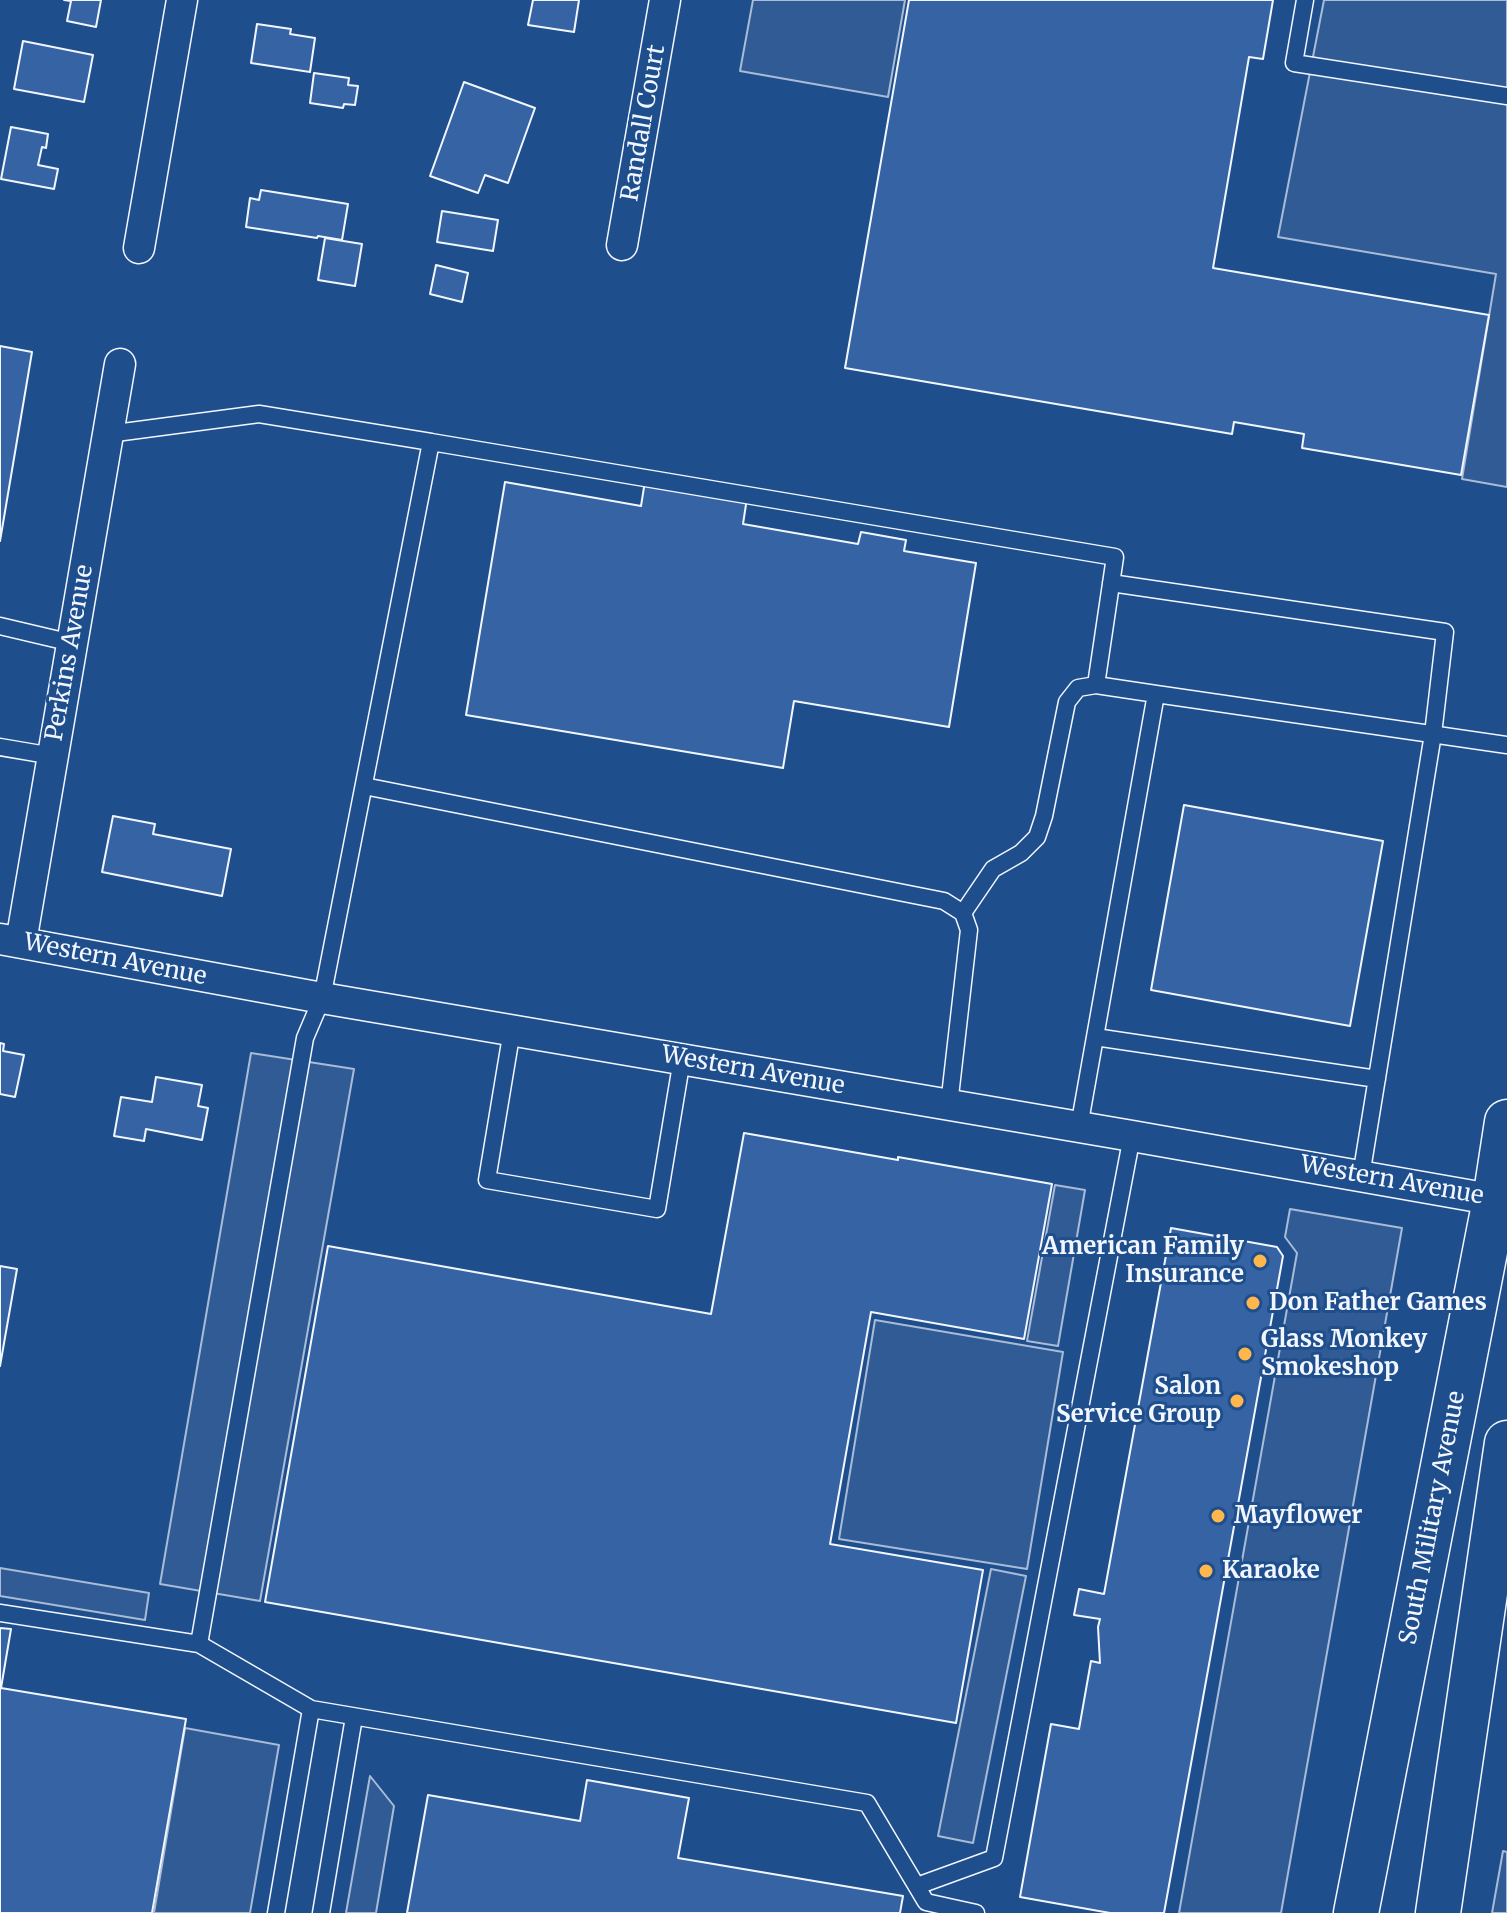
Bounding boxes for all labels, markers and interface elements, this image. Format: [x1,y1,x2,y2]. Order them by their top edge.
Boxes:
street label: Randall Court [616,43,672,203]
street label: Perkins Avenue [40,563,100,743]
street label: Western Avenue [21,928,209,992]
street label: Western Avenue [659,1041,847,1101]
street label: Western Avenue [1298,1151,1486,1211]
place label: American Family Insurance [1042,1233,1244,1289]
marker: American Family Insurance [1251,1252,1269,1270]
place label: Don Father Games [1269,1289,1487,1317]
marker: Don Father Games [1244,1294,1262,1312]
place label: Glass Monkey Smokeshop [1261,1326,1427,1382]
marker: Glass Monkey Smokeshop [1236,1345,1254,1363]
place label: Salon Service Group [1056,1373,1221,1429]
street label: South Military Avenue [1394,1389,1472,1647]
marker: Salon Service Group [1228,1392,1246,1410]
place label: Mayflower [1234,1502,1363,1530]
marker: Mayflower [1209,1507,1227,1525]
place label: Karaoke [1222,1557,1320,1585]
marker: Karaoke [1197,1562,1215,1580]

